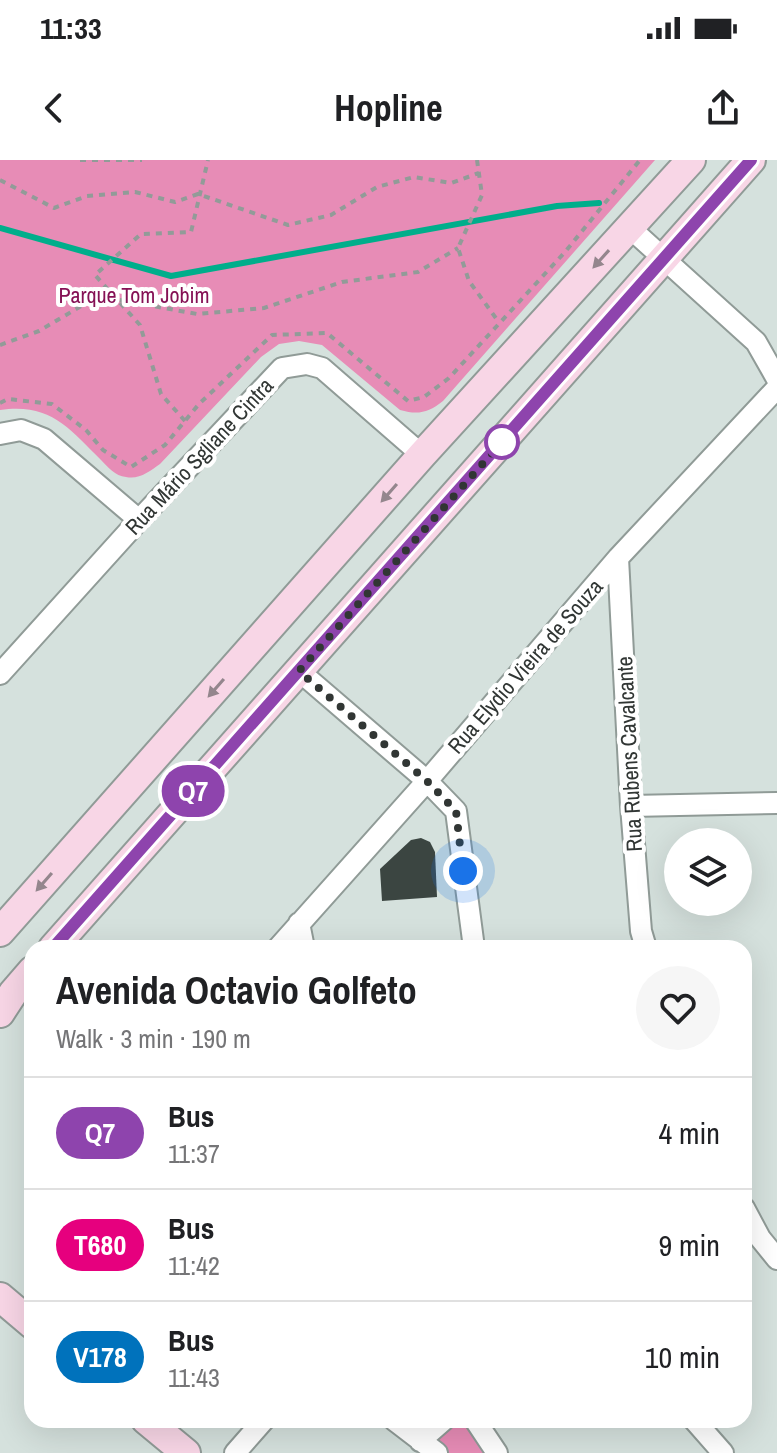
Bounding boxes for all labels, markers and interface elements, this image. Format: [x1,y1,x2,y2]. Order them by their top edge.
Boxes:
text: 11:33 [40,8,102,48]
text: Hopline [334,84,443,132]
icon: back [32,86,76,130]
icon: share [701,86,745,130]
one-way arrow [592,249,610,269]
park label: Parque Tom Jobim [58,280,210,310]
street label: Rua Mário Sgliane Cintra [118,371,280,541]
unlabelled marker [485,425,519,459]
one-way arrow [380,483,398,502]
street label: Rua Elydio Vieira de Souza [441,572,609,760]
street label: Rua Rubens Cavalcante [609,656,649,852]
one-way arrow [208,678,226,697]
line badge: Q7 [157,765,229,817]
text: Q7 [178,772,208,810]
map controls [664,828,752,916]
button: layers [664,828,752,916]
your location [443,851,483,891]
one-way arrow [36,872,53,892]
text: Avenida Octavio Golfeto [56,965,417,1016]
button: heart [636,966,720,1050]
text: Walk · 3 min · 190 m [56,1021,251,1056]
text: Bus [168,1096,214,1136]
text: 4 min [658,1113,720,1153]
text: Q7 [85,1114,115,1152]
text: 11:37 [168,1136,220,1171]
text: Bus [168,1208,214,1248]
text: 9 min [658,1225,720,1265]
text: T680 [74,1226,126,1264]
text: 11:42 [168,1248,220,1283]
text: Bus [168,1320,214,1360]
text: 10 min [645,1337,720,1377]
text: V178 [73,1338,127,1376]
text: 11:43 [168,1360,220,1395]

